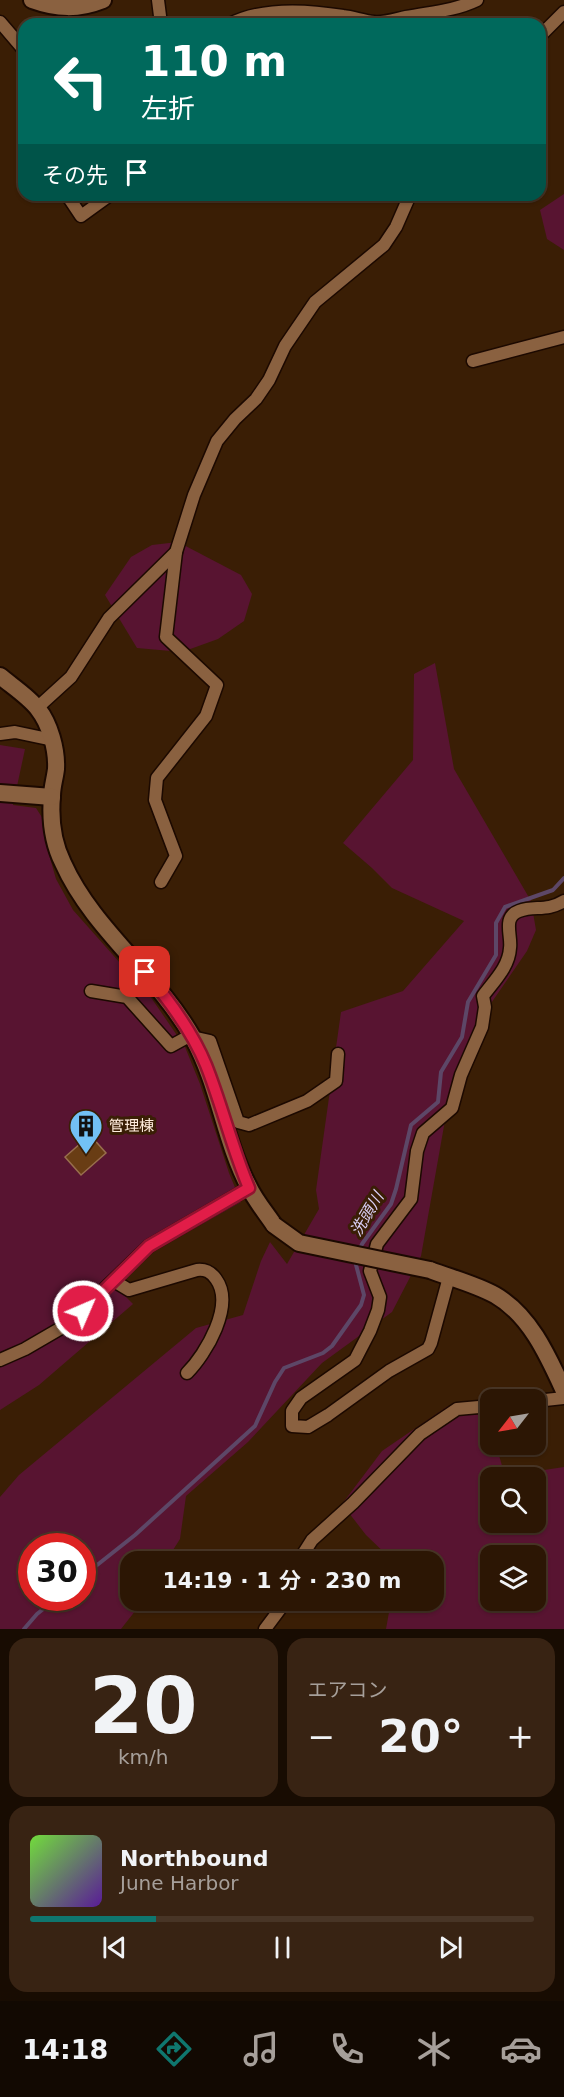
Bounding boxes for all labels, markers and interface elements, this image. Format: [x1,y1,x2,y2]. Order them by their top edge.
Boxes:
text: 110 m [141,37,287,86]
icon: left [42,42,120,120]
text: 左折 [141,93,195,124]
icon: arrive [120,156,153,189]
text: その先 [42,163,108,188]
pin [119,946,170,997]
icon: arrive [128,955,161,988]
building icon: 管理棟 [68,1108,104,1155]
place label: 管理棟 [109,1117,154,1135]
water label: 洗頭川 [346,1187,389,1239]
position arrow [51,1279,115,1343]
north arrow [480,1389,546,1455]
map controls [480,1389,546,1611]
button: search [480,1467,546,1533]
speed limit sign: 30 [18,1533,96,1611]
button: layers [480,1545,546,1611]
text: 14:19 · 1 分 · 230 m [163,1568,401,1593]
text: 20 [89,1661,198,1751]
text: エアコン [308,1678,388,1702]
text: 20° [378,1710,463,1763]
text: − [308,1717,335,1756]
text: + [506,1717,534,1756]
text: km/h [118,1745,168,1769]
text: Northbound [120,1846,269,1871]
text: June Harbor [120,1871,239,1895]
icon: previous [98,1931,131,1964]
icon: pause [266,1931,299,1964]
icon: next [434,1931,467,1964]
icon: directions [153,2028,195,2070]
icon: music [240,2028,282,2070]
icon: phone [326,2028,368,2070]
icon: climate [413,2028,455,2070]
icon: car [500,2028,542,2070]
text: 14:18 [22,2034,108,2065]

